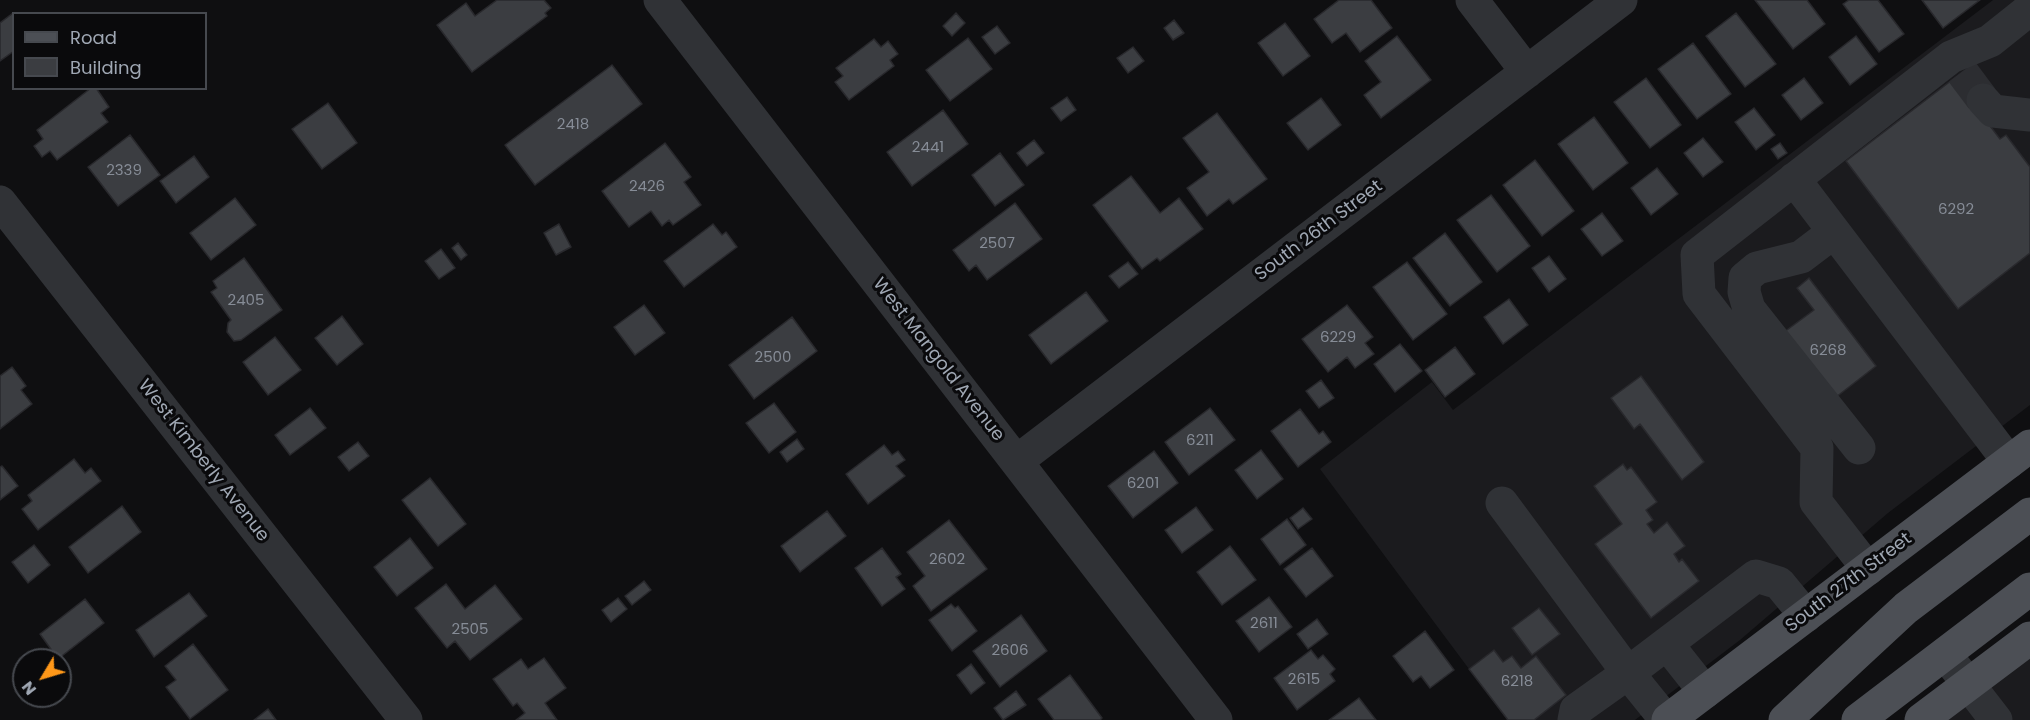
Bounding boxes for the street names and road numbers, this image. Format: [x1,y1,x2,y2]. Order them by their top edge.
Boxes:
street label: South 26th Street [1251,176,1387,286]
street label: West Mangold Avenue [868,274,1008,446]
street label: West Kimberly Avenue [133,375,273,547]
street label: South 27th Street [1782,529,1916,637]

